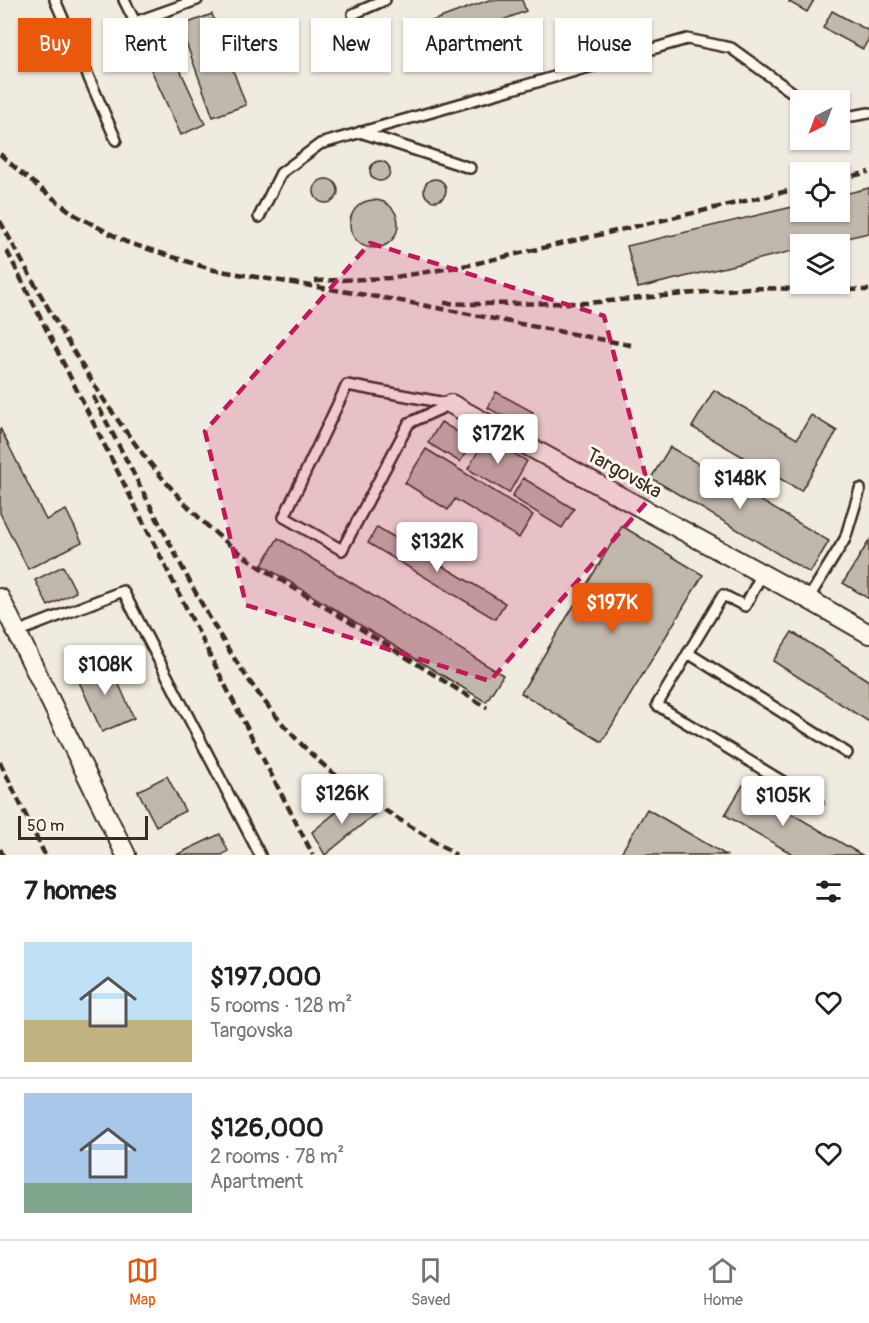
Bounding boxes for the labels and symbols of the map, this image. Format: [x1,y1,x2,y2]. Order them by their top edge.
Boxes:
north arrow [790,90,850,150]
pin: $172K [456,414,540,465]
street label: Targovska [582,442,666,504]
pin: $148K [698,459,782,510]
pin: $132K [395,522,479,573]
pin: $197K [570,583,654,634]
pin: $108K [63,645,147,696]
pin: $126K [300,774,384,825]
pin: $105K [741,776,825,827]
scale bar [18,813,148,840]

